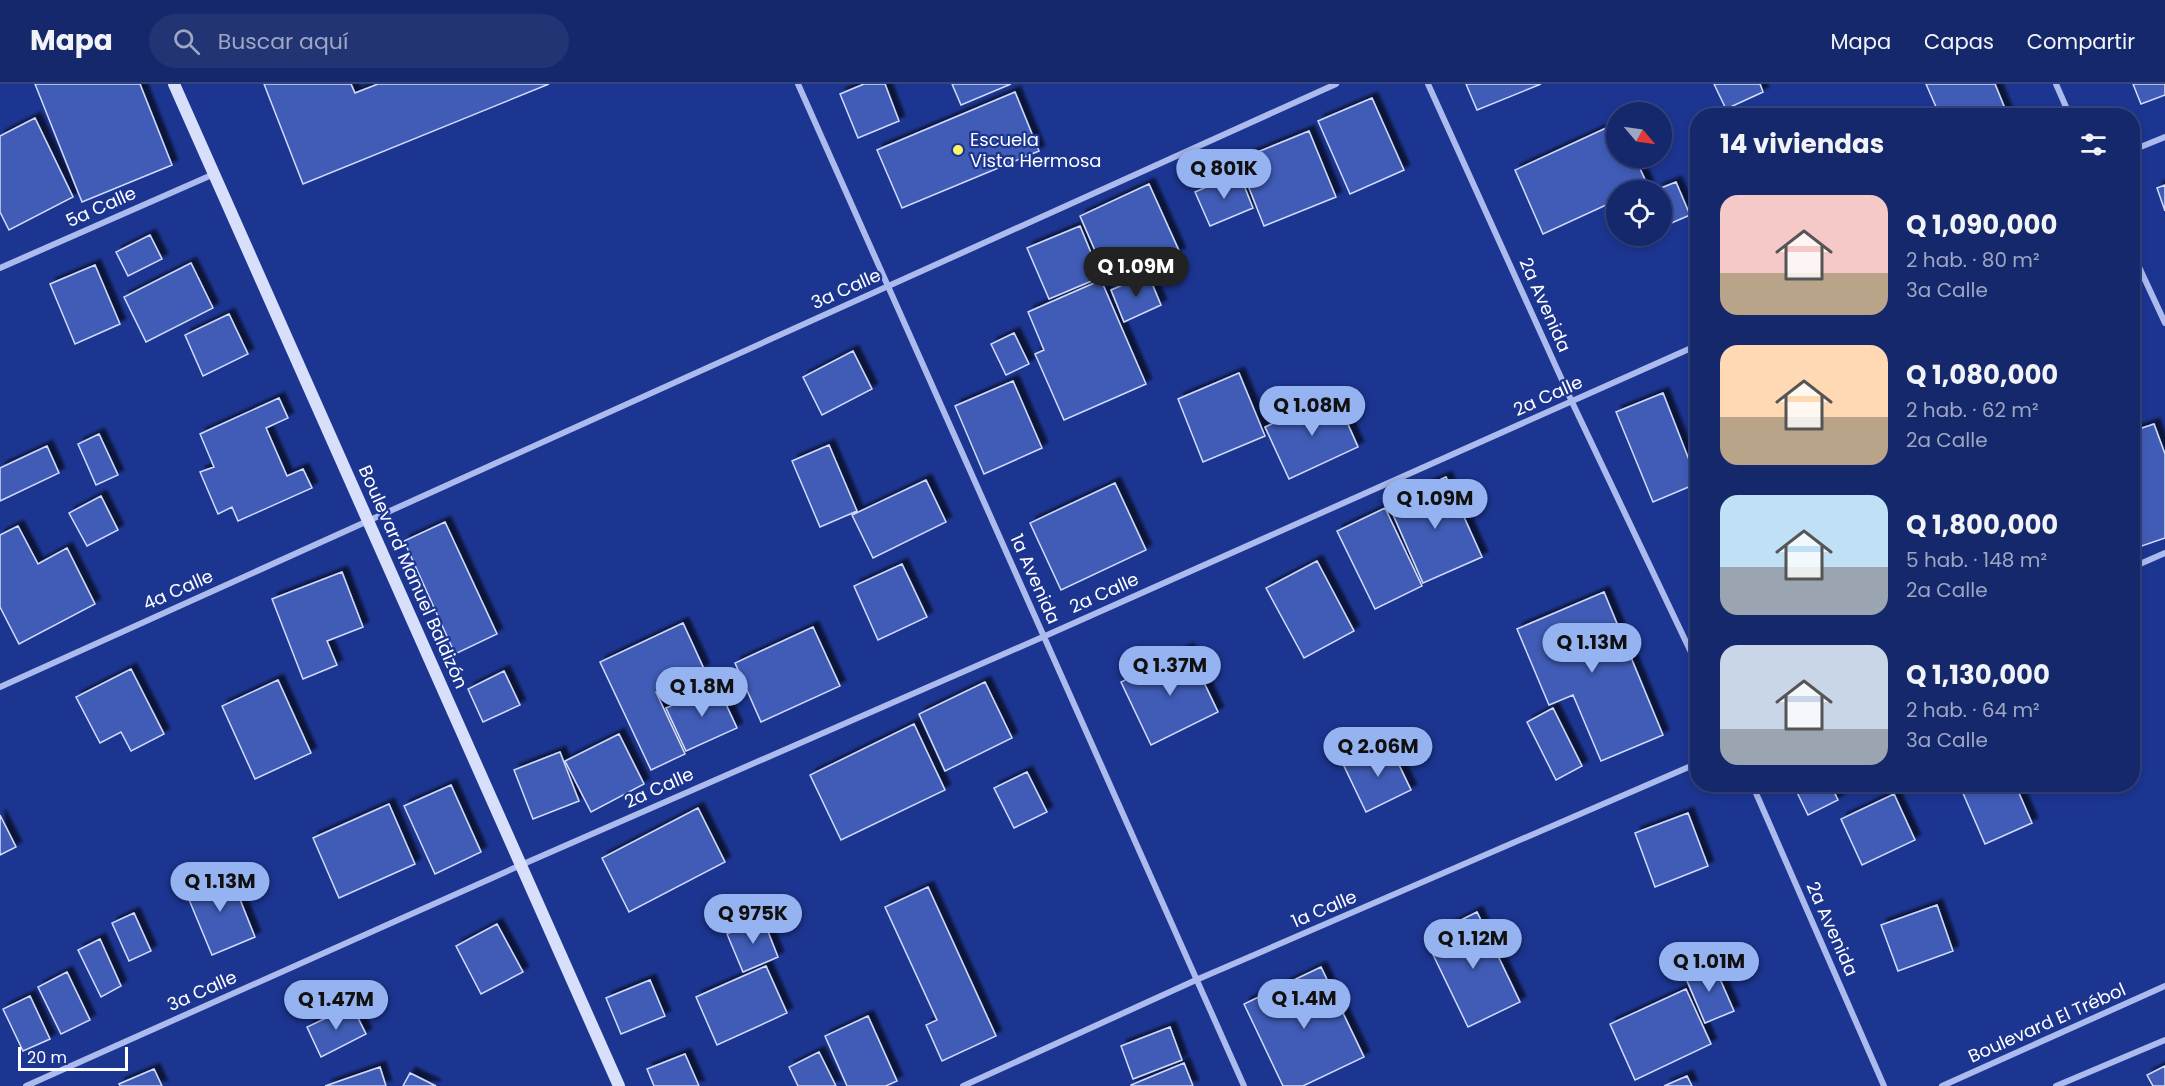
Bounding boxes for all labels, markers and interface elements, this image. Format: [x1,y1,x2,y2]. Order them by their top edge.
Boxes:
search box [149,14,569,68]
text: Mapa [30,21,113,60]
icon: search [170,25,203,58]
text: Buscar aquí [218,26,348,57]
text: Mapa [1830,27,1891,56]
text: Capas [1924,27,1994,56]
text: Compartir [2027,27,2135,56]
north arrow [1606,102,1672,168]
map controls [1606,102,1672,246]
text: 14 viviendas [1720,126,1884,162]
place label: Escuela Vista Hermosa [970,127,1101,173]
icon: filters [2077,128,2110,161]
marker: Escuela Vista Hermosa [951,143,965,157]
pin: Q 801K [1175,149,1273,200]
text: Q 801K [1190,154,1258,182]
street label: 5a Calle [62,180,140,233]
button: locate [1606,180,1672,246]
text: Q 1,090,000 [1906,207,2057,243]
icon: home [1768,219,1840,291]
text: 2 hab. · 80 m² [1906,246,2040,274]
pin: Q 1.09M [1081,247,1191,298]
text: Q 1.09M [1098,252,1174,280]
street label: 2a Avenida [1513,254,1577,356]
street label: 3a Calle [807,262,885,315]
text: 3a Calle [1906,276,1988,304]
text: Q 1,080,000 [1906,357,2058,393]
street label: 2a Calle [1509,369,1586,422]
icon: home [1768,369,1840,441]
pin: Q 1.08M [1257,386,1367,437]
text: Q 1.08M [1273,391,1351,419]
text: 2 hab. · 62 m² [1906,396,2039,424]
text: 2a Calle [1906,426,1988,454]
street label: Boulevard Manuel Baldizón [353,461,474,692]
pin: Q 1.09M [1380,479,1490,530]
text: Q 1.09M [1397,484,1473,512]
text: Q 1,800,000 [1906,507,2058,543]
icon: home [1768,519,1840,591]
street label: 1a Avenida [1004,530,1066,628]
text: 5 hab. · 148 m² [1906,546,2047,574]
street label: 4a Calle [139,563,217,616]
street label: 2a Calle [1065,566,1142,619]
text: 2a Calle [1906,576,1988,604]
pin: Q 1.13M [1537,623,1647,674]
text: Q 1.13M [1556,628,1628,656]
pin: Q 1.37M [1115,646,1225,697]
text: Q 1.37M [1133,651,1207,679]
text: Q 1,130,000 [1906,657,2050,693]
pin: Q 1.8M [653,667,751,718]
icon: home [1768,669,1840,741]
text: Q 1.8M [670,672,734,700]
text: 2 hab. · 64 m² [1906,696,2040,724]
text: 3a Calle [1906,726,1988,754]
pin: Q 2.06M [1323,727,1433,778]
text: Q 2.06M [1337,732,1419,760]
street label: 2a Calle [620,761,697,814]
pin: Q 1.13M [165,862,275,913]
text: Q 1.13M [184,867,256,895]
street label: 2a Avenida [1800,878,1864,980]
street label: 1a Calle [1287,884,1360,933]
pin: Q 975K [704,894,802,945]
text: Q 975K [718,899,788,927]
pin: Q 1.12M [1418,919,1528,970]
text: Q 1.12M [1438,924,1508,952]
pin: Q 1.01M [1654,942,1764,993]
text: Q 1.01M [1673,947,1745,975]
street label: 3a Calle [163,964,241,1017]
street label: Boulevard El Trébol [1964,977,2129,1068]
pin: Q 1.4M [1255,979,1353,1030]
pin: Q 1.47M [281,980,391,1031]
text: Q 1.4M [1271,984,1337,1012]
text: Q 1.47M [298,985,374,1013]
scale bar [18,1044,128,1072]
text: 20 m [27,1046,67,1069]

